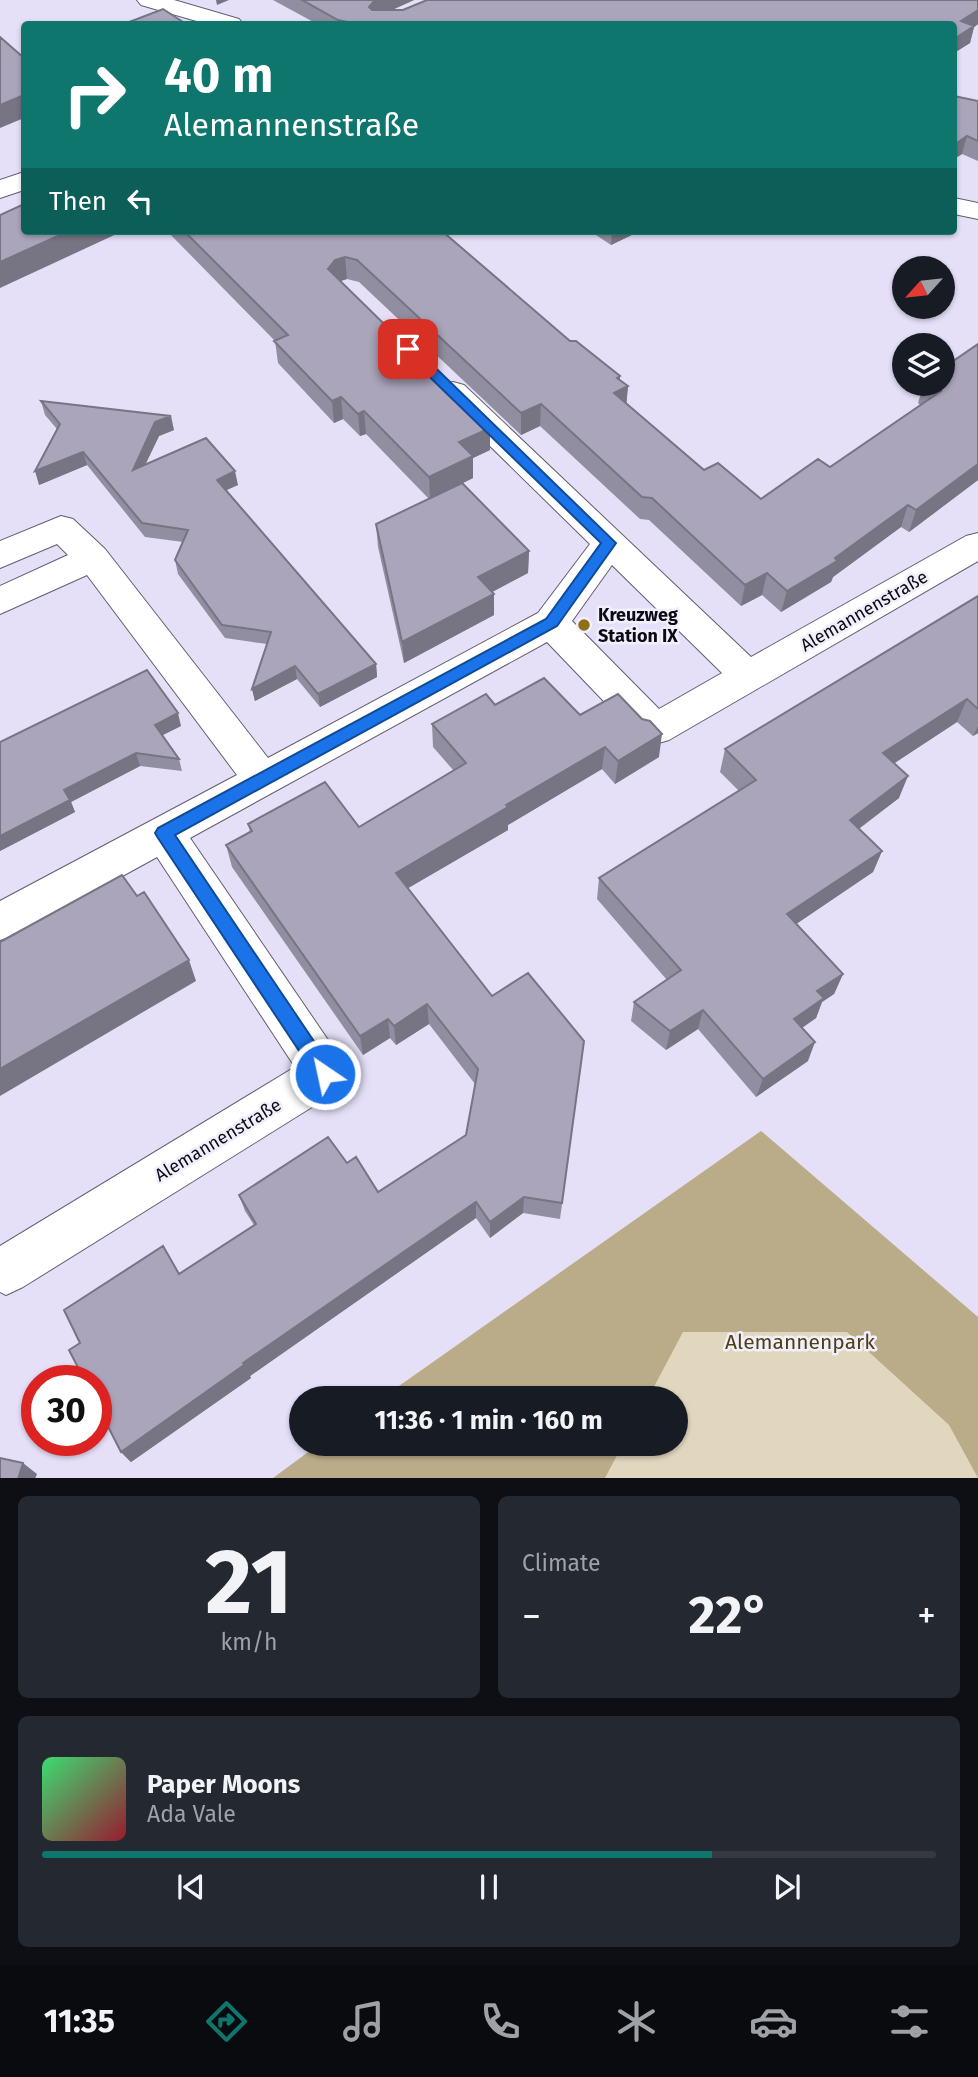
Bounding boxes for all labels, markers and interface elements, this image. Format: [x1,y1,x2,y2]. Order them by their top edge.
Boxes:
text: 40 m [164,46,273,105]
icon: right [49,49,140,140]
text: Alemannenstraße [164,106,419,144]
icon: left [121,182,159,220]
text: Then [49,186,107,217]
north arrow [892,256,956,318]
map controls [892,256,955,396]
pin [378,319,438,379]
icon: arrive [389,330,427,368]
button: layers [892,333,955,396]
street label: Alemannenstraße [796,566,932,656]
place label: Kreuzweg Station IX [598,604,678,647]
marker: Kreuzweg Station IX [576,617,592,633]
position arrow [288,1037,362,1111]
street label: Alemannenstraße [151,1094,285,1186]
park label: Alemannenpark [725,1329,875,1355]
speed limit sign: 30 [21,1365,112,1456]
text: 11:36 · 1 min · 160 m [374,1405,603,1436]
text: 21 [205,1528,293,1637]
text: Climate [522,1549,601,1577]
text: 22° [689,1584,769,1647]
text: − [522,1593,541,1639]
text: + [917,1593,936,1639]
text: km/h [221,1628,277,1656]
text: Paper Moons [147,1769,300,1800]
text: Ada Vale [147,1800,236,1828]
icon: previous [172,1868,210,1906]
icon: pause [470,1868,508,1906]
icon: next [768,1868,806,1906]
icon: directions [202,1997,251,2046]
icon: music [339,1997,388,2046]
icon: phone [476,1997,525,2046]
icon: climate [612,1997,661,2046]
icon: car [749,1997,798,2046]
icon: filters [885,1997,934,2046]
text: 11:35 [44,2002,115,2040]

